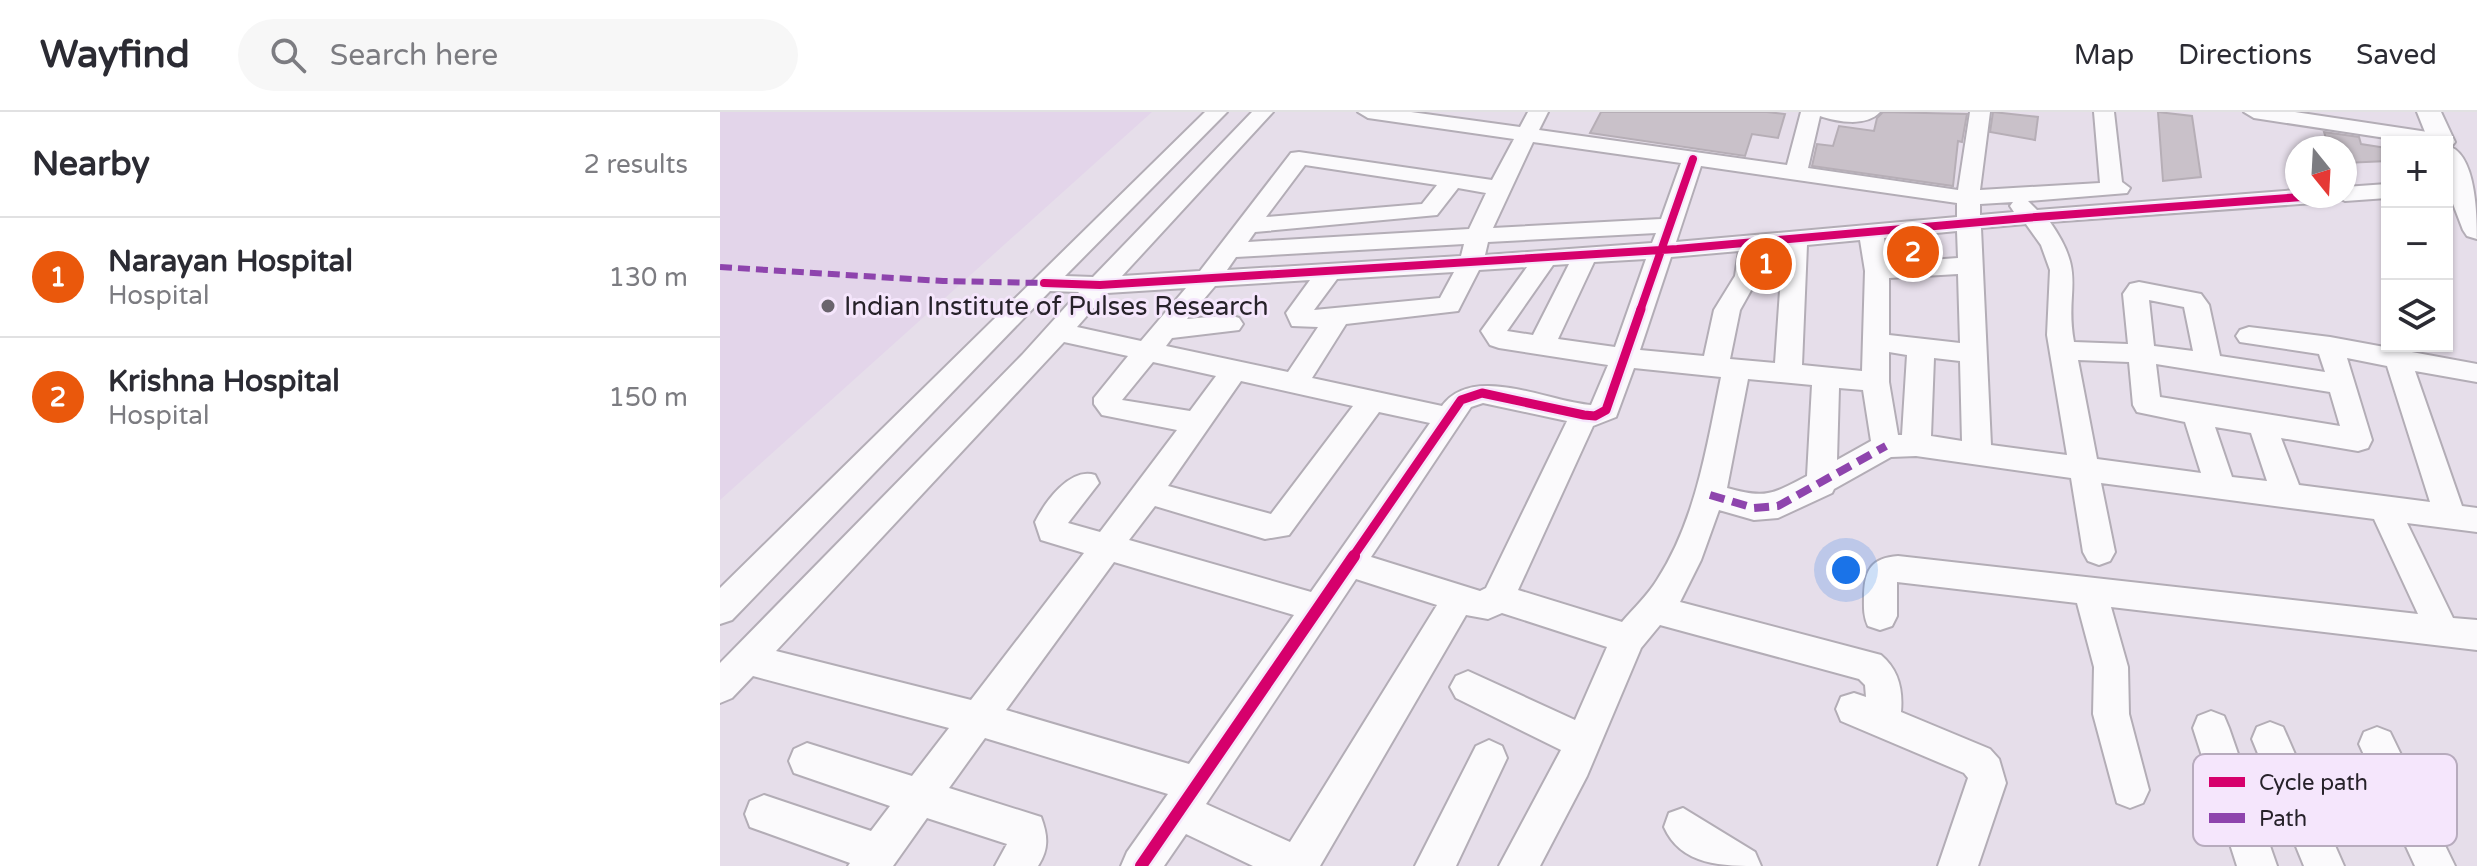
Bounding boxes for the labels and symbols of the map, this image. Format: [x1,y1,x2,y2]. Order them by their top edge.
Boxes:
north arrow [2285,136,2357,208]
pin: 2 [1887,222,1939,282]
pin: 1 [1740,234,1792,294]
place label: Indian Institute of Pulses Research [844,291,1269,322]
marker: Indian Institute of Pulses Research [819,297,837,315]
your location [1826,550,1866,590]
legend [2193,754,2457,846]
text: Cycle path [2259,770,2368,796]
text: Path [2259,806,2307,832]

